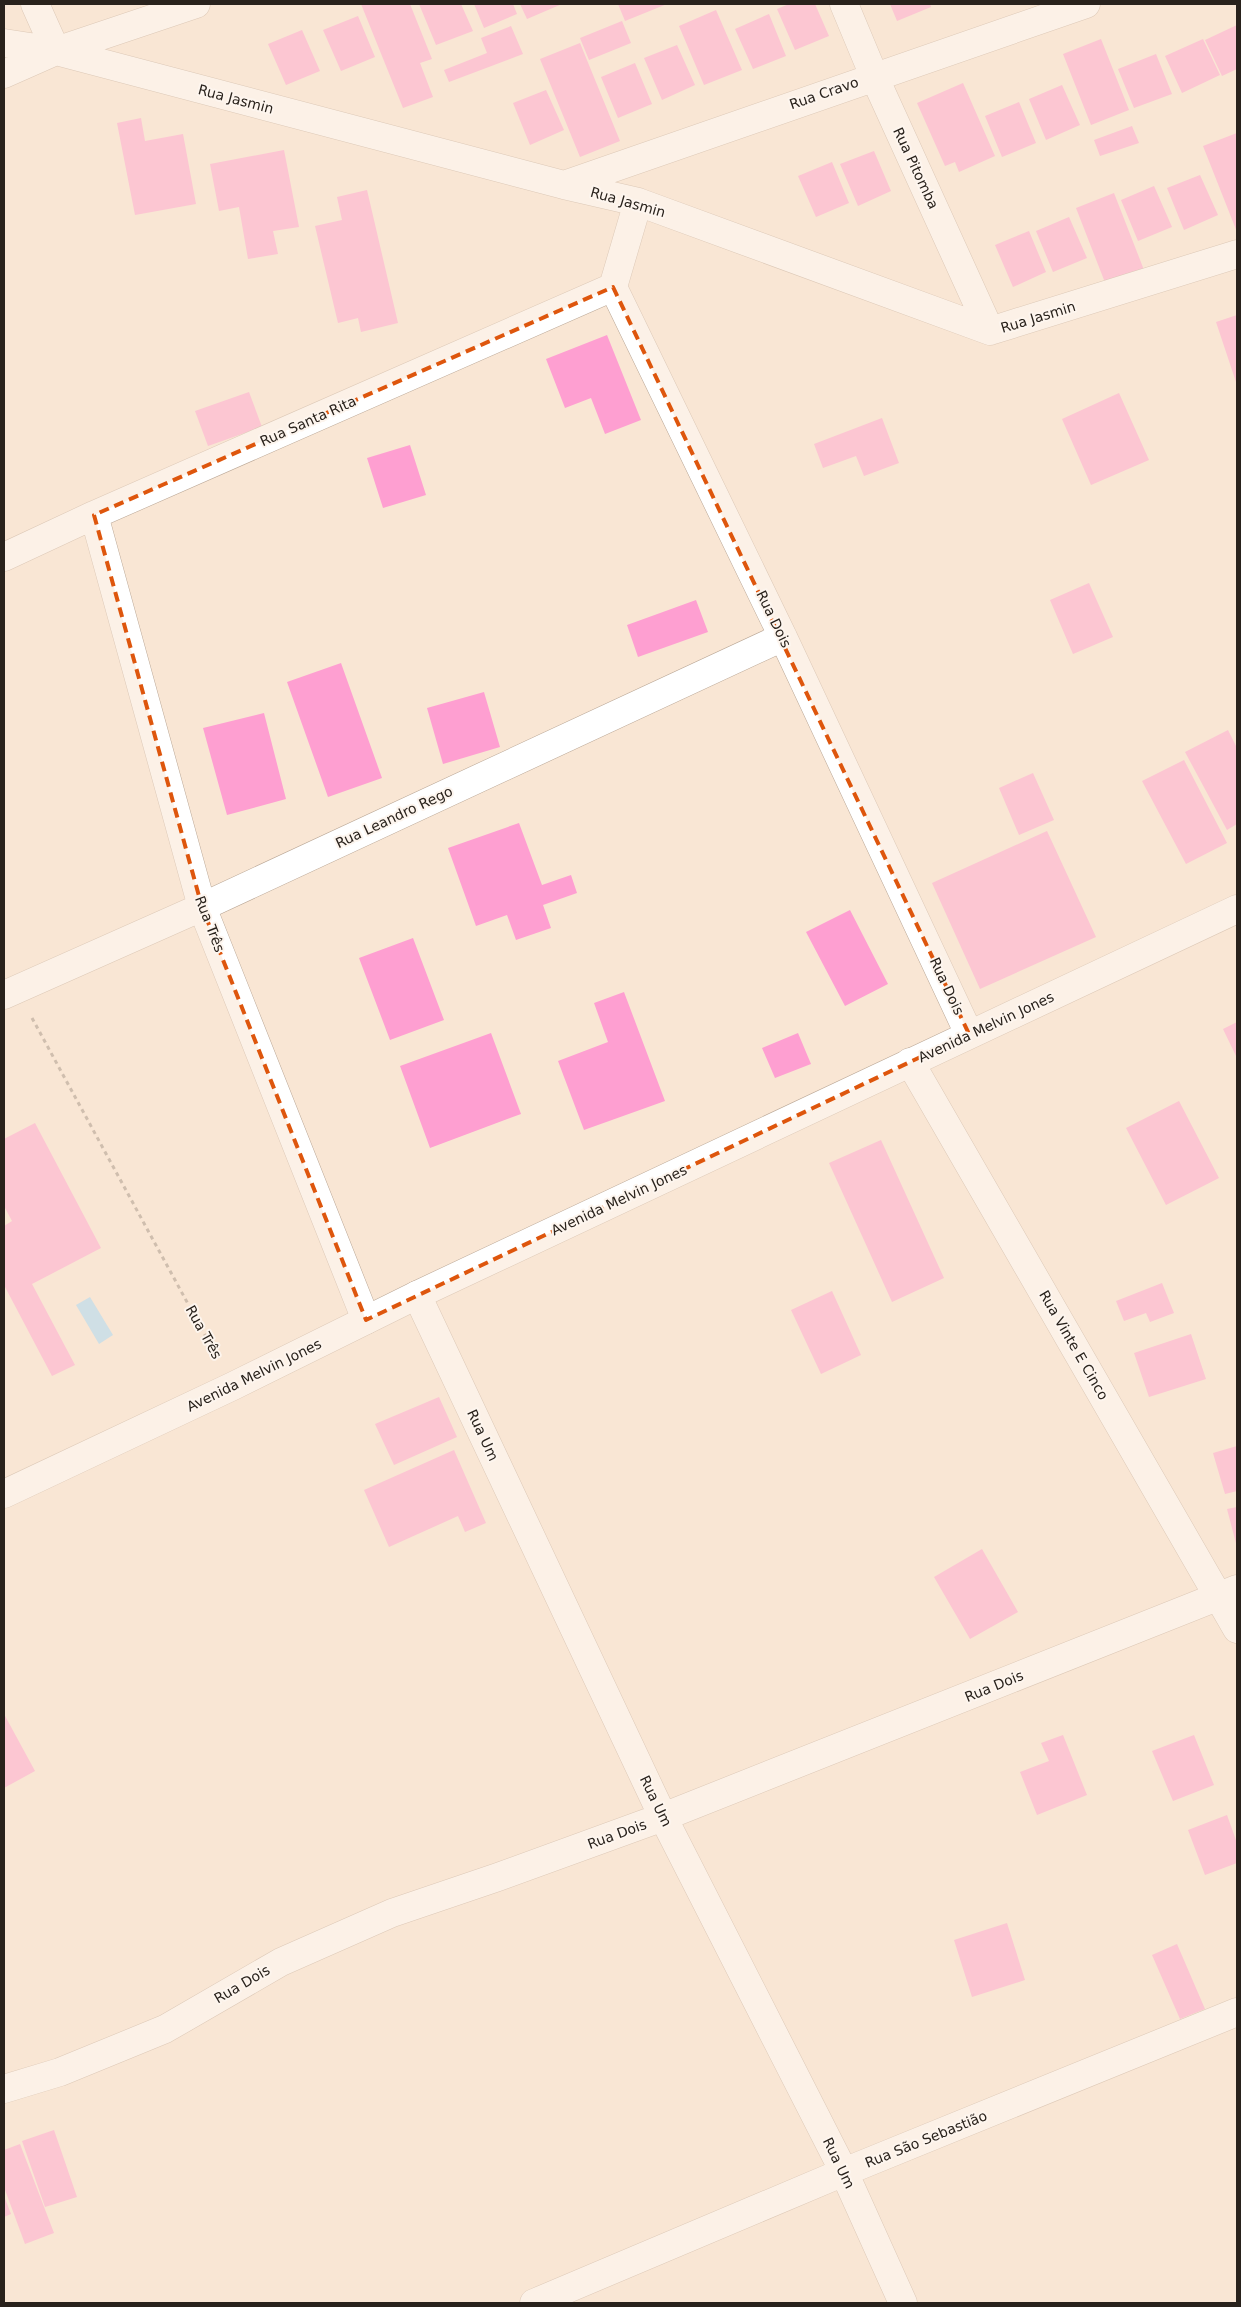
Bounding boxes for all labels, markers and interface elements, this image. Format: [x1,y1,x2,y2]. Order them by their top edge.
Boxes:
street label: Rua Cravo [787,74,861,112]
street label: Rua Jasmin [197,81,275,117]
street label: Rua Pitomba [890,125,942,211]
street label: Rua Jasmin [589,184,667,220]
street label: Rua Jasmin [999,298,1077,336]
street label: Rua Santa Rita [257,393,359,449]
street label: Rua Dois [753,588,795,650]
street label: Rua Leandro Rego [333,783,455,851]
street label: Rua Três [192,894,228,954]
street label: Rua Dois [927,955,967,1017]
street label: Avenida Melvin Jones [916,988,1056,1066]
street label: Avenida Melvin Jones [549,1161,689,1239]
street label: Rua Vinte E Cinco [1036,1287,1112,1403]
street label: Rua Três [183,1302,225,1362]
street label: Avenida Melvin Jones [184,1335,324,1415]
street label: Rua Um [464,1407,502,1463]
street label: Rua Dois [962,1667,1026,1705]
street label: Rua Um [637,1773,675,1829]
street label: Rua Dois [585,1816,649,1852]
street label: Rua Dois [211,1962,273,2006]
street label: Rua São Sebastião [863,2107,989,2171]
street label: Rua Um [820,2135,858,2191]

